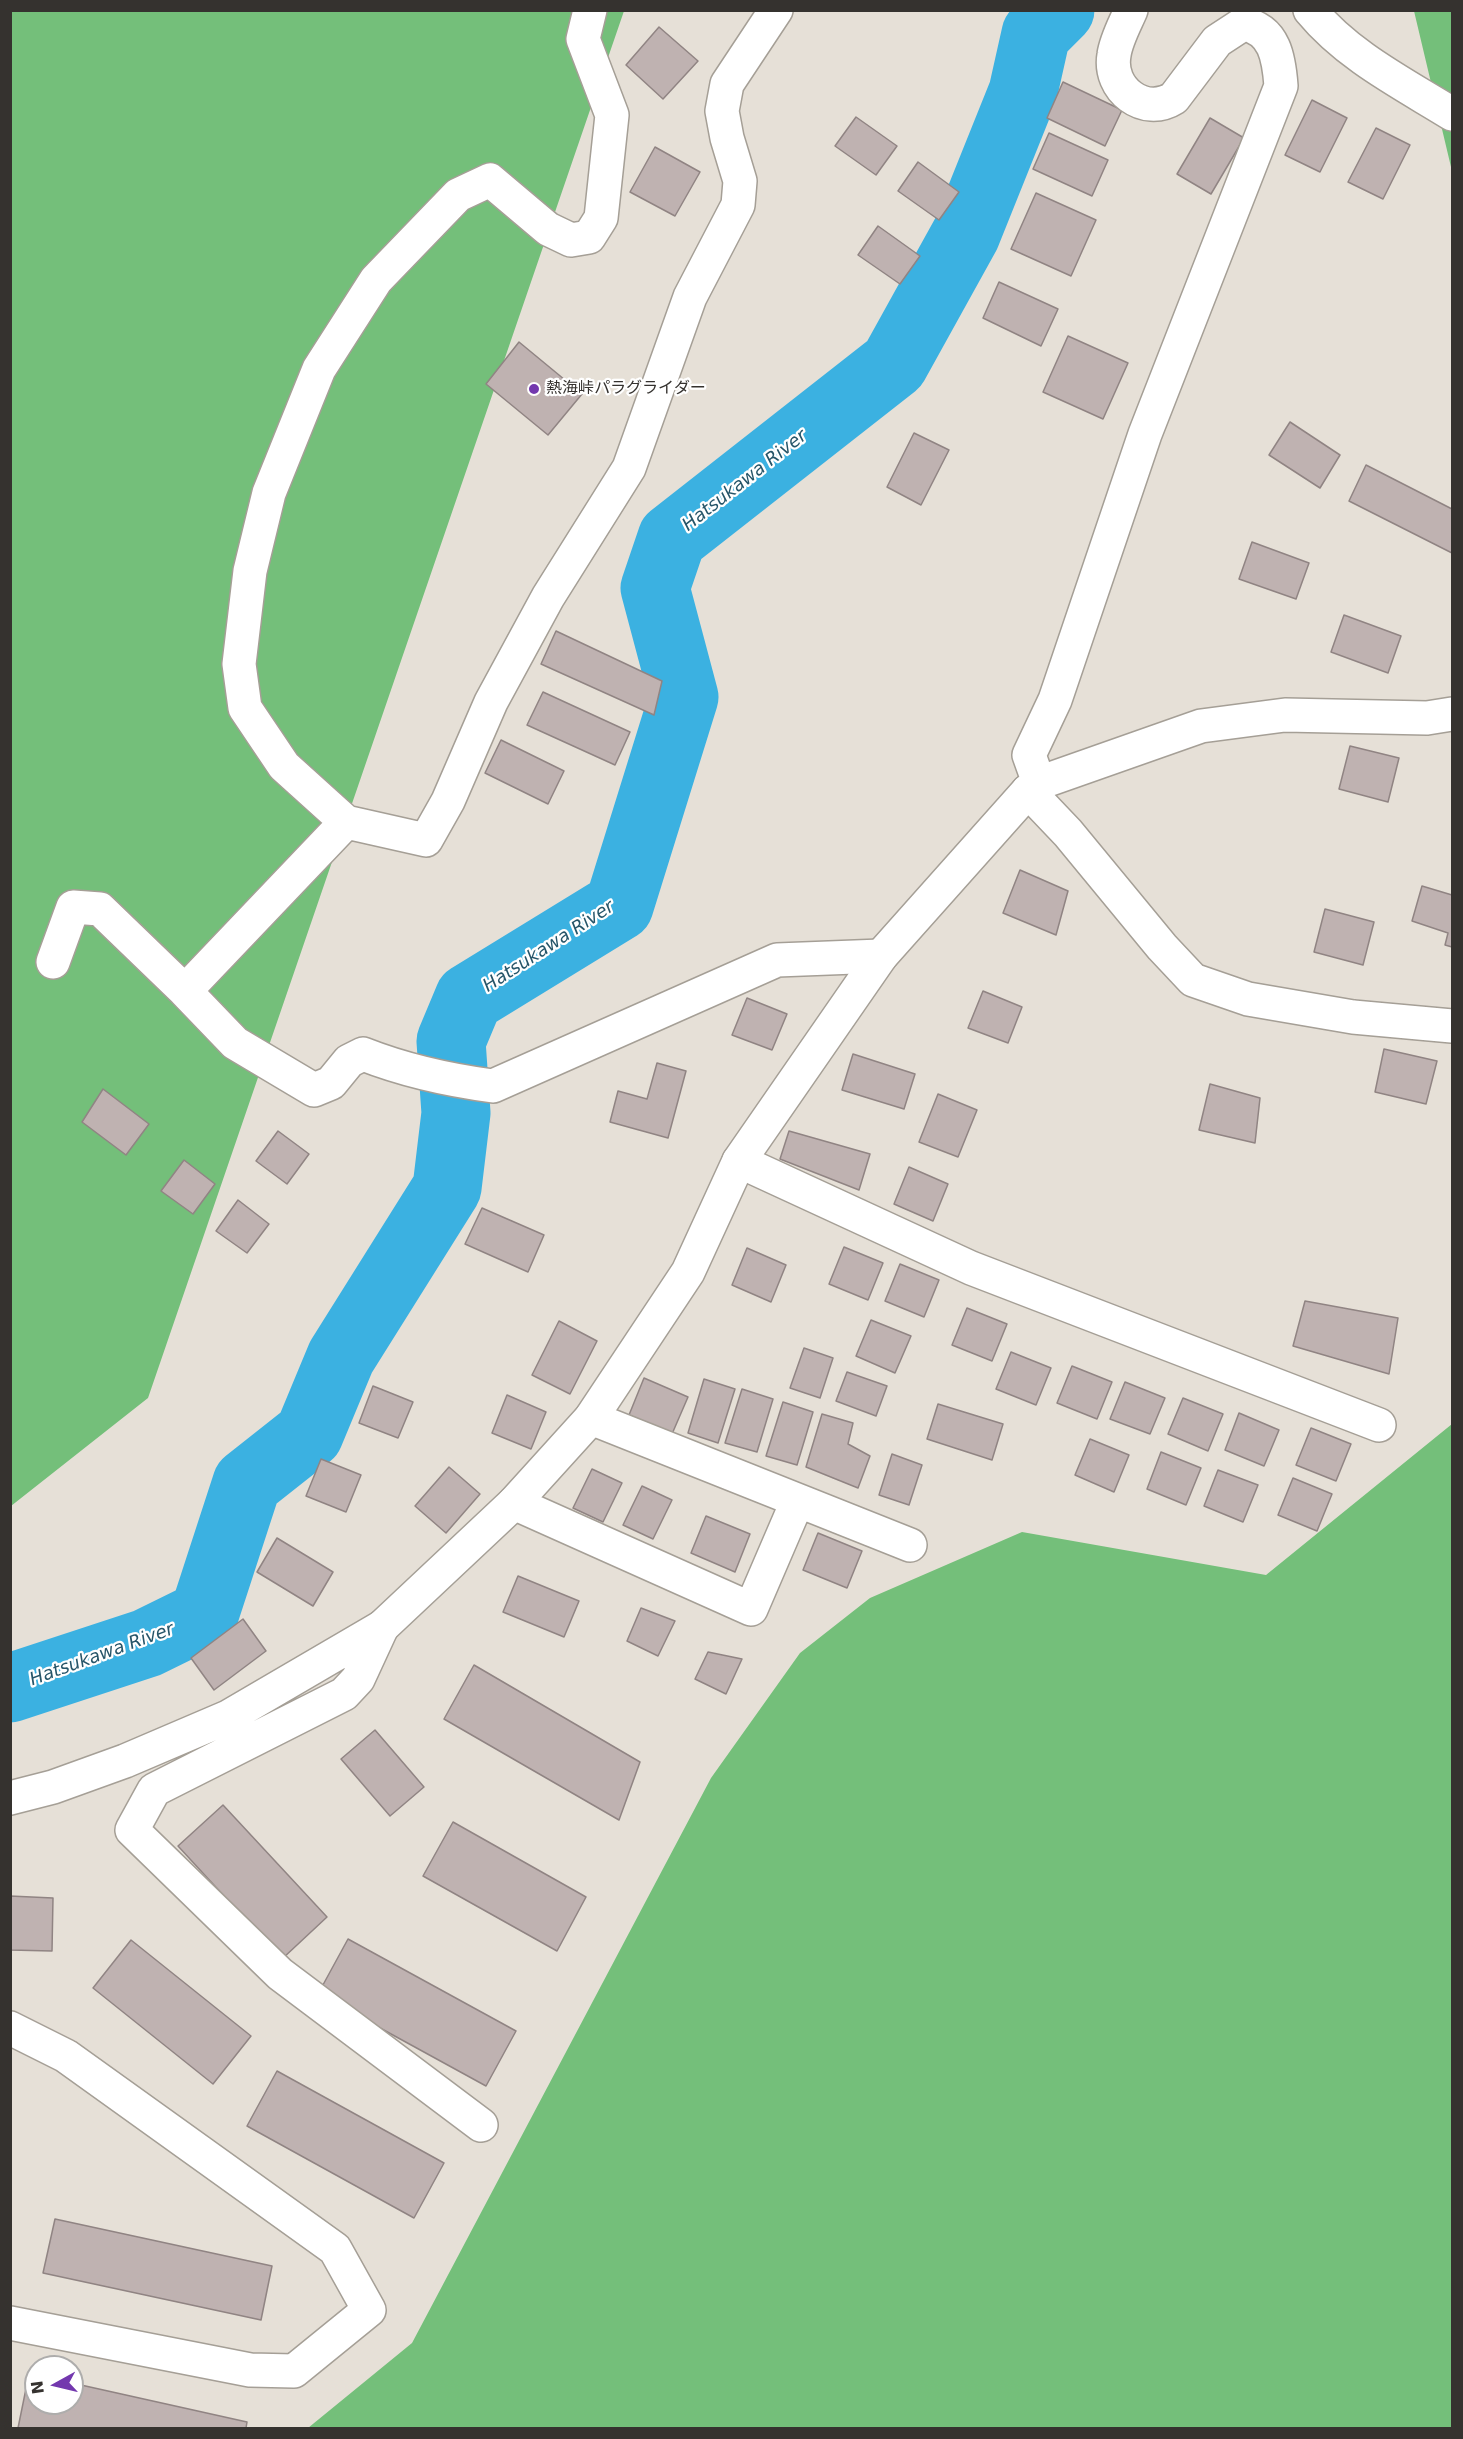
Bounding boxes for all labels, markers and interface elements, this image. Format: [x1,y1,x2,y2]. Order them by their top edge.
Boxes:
place label: 熱海峠パラグライダー [546,379,706,399]
marker: 熱海峠パラグライダー [527,382,541,396]
water label: Hatsukawa River [678,426,812,536]
water label: Hatsukawa River [479,897,619,997]
water label: Hatsukawa River [27,1619,177,1691]
north arrow [24,2355,84,2415]
text: N [27,2379,48,2395]

